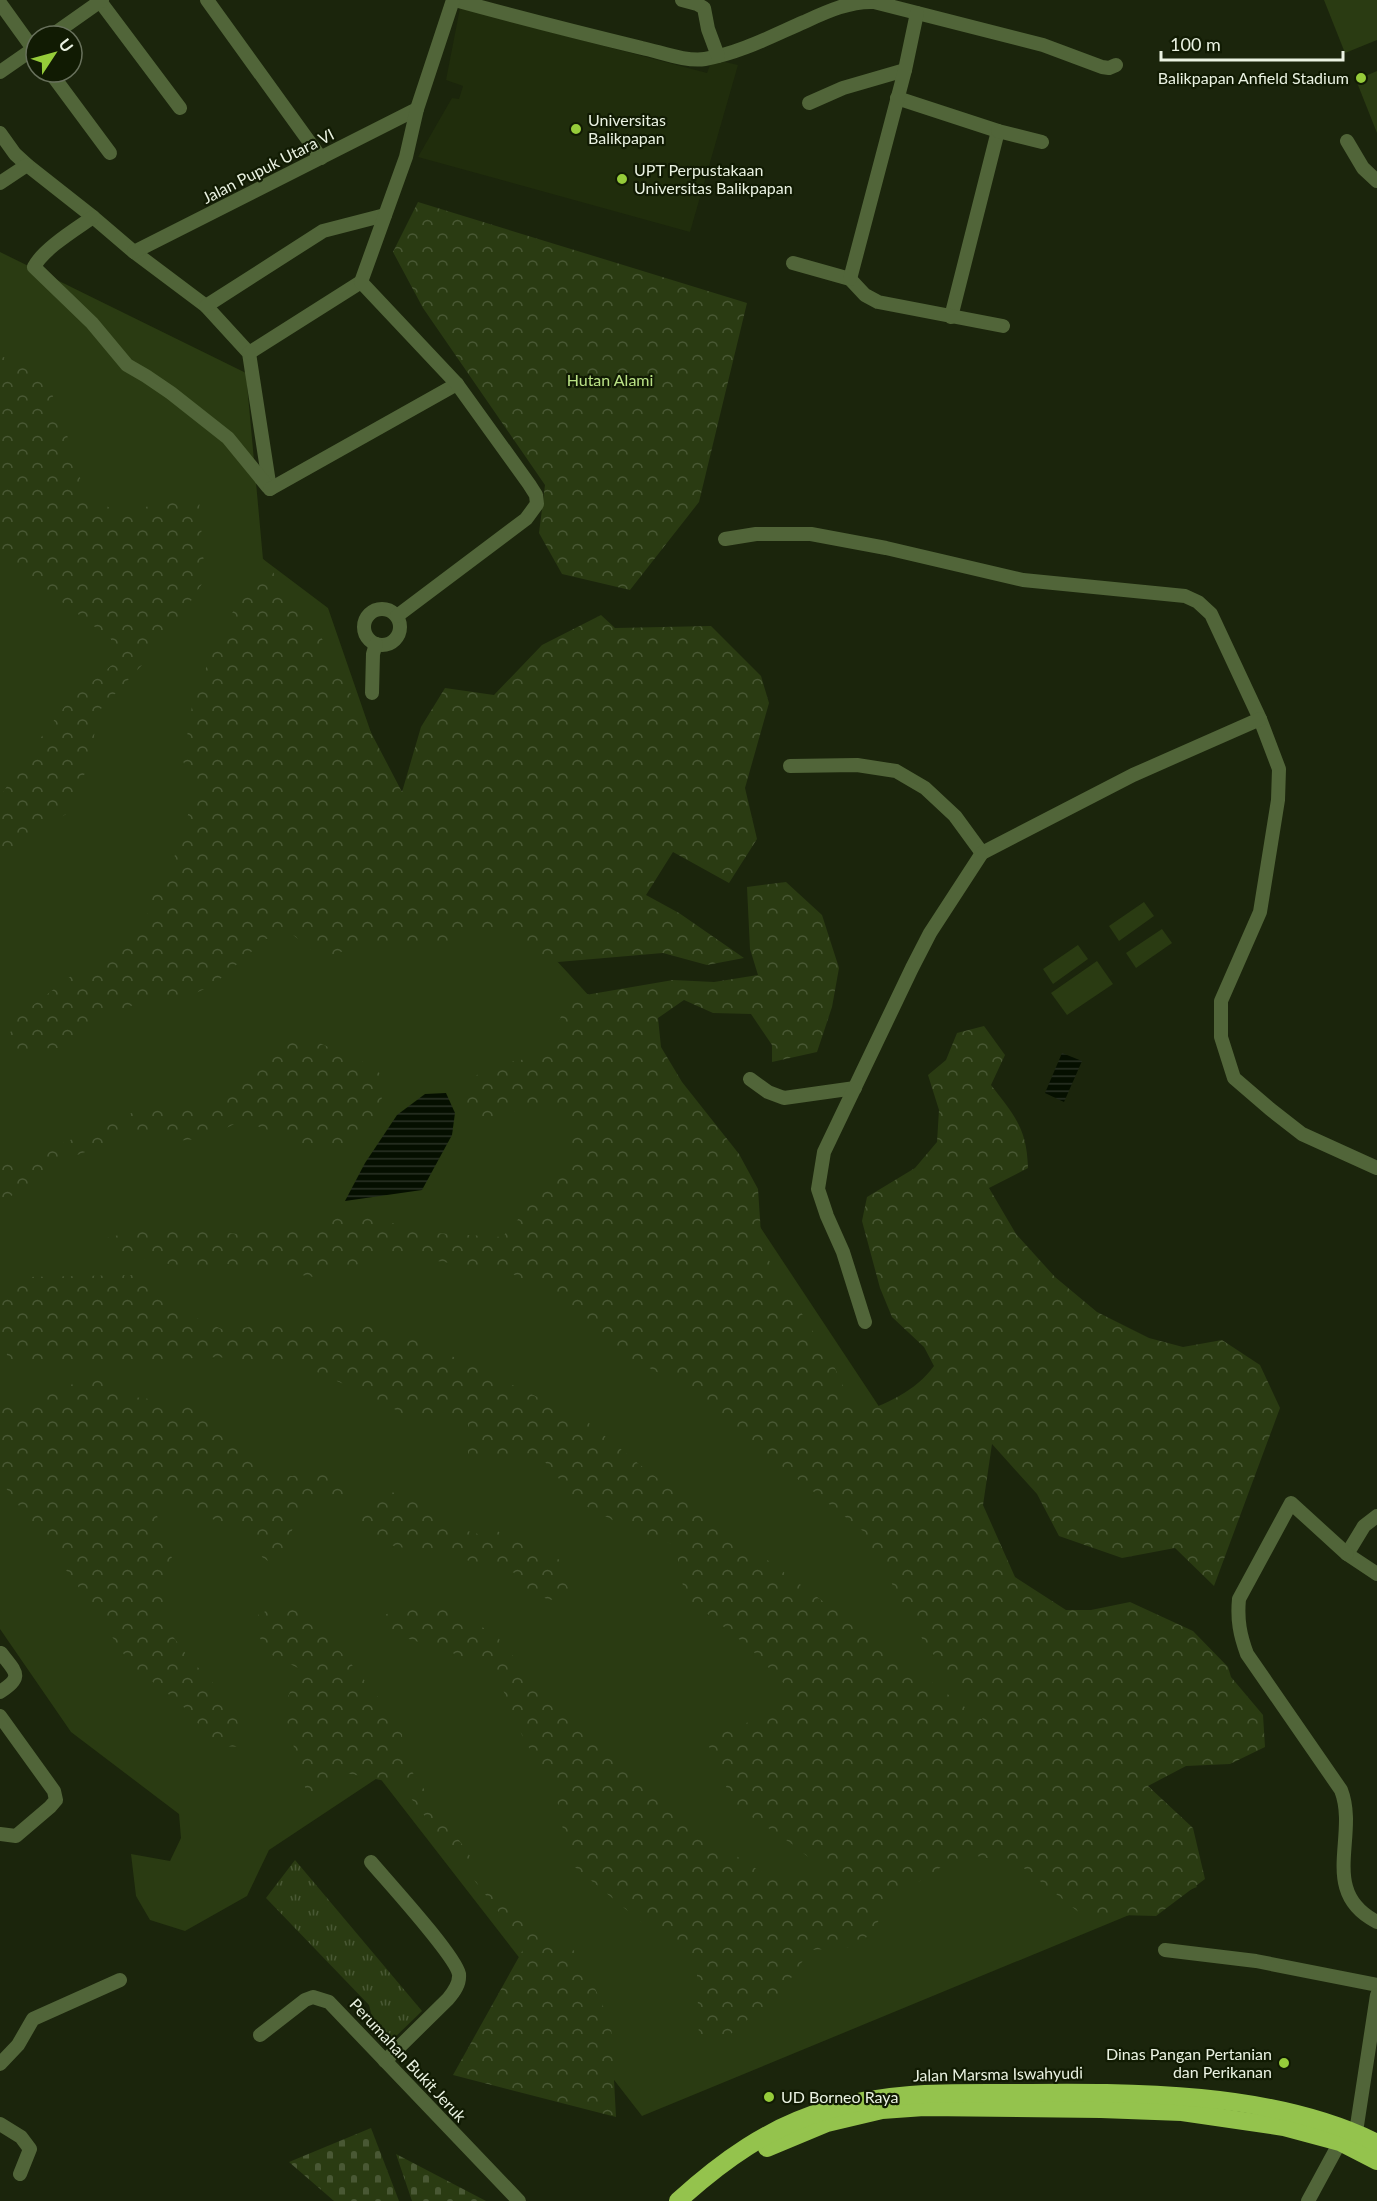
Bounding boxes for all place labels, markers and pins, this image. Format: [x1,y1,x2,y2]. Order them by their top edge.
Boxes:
place label: Balikpapan Anfield Stadium [1158,68,1349,87]
marker: Balikpapan Anfield Stadium [1354,71,1368,85]
place label: Universitas Balikpapan [588,110,666,147]
marker: Universitas Balikpapan [569,122,583,136]
place label: UPT Perpustakaan Universitas Balikpapan [634,160,793,197]
marker: UPT Perpustakaan Universitas Balikpapan [615,172,629,186]
place label: Dinas Pangan Pertanian dan Perikanan [1106,2044,1272,2081]
marker: Dinas Pangan Pertanian dan Perikanan [1277,2056,1291,2070]
place label: UD Borneo Raya [781,2087,898,2106]
marker: UD Borneo Raya [762,2090,776,2104]

